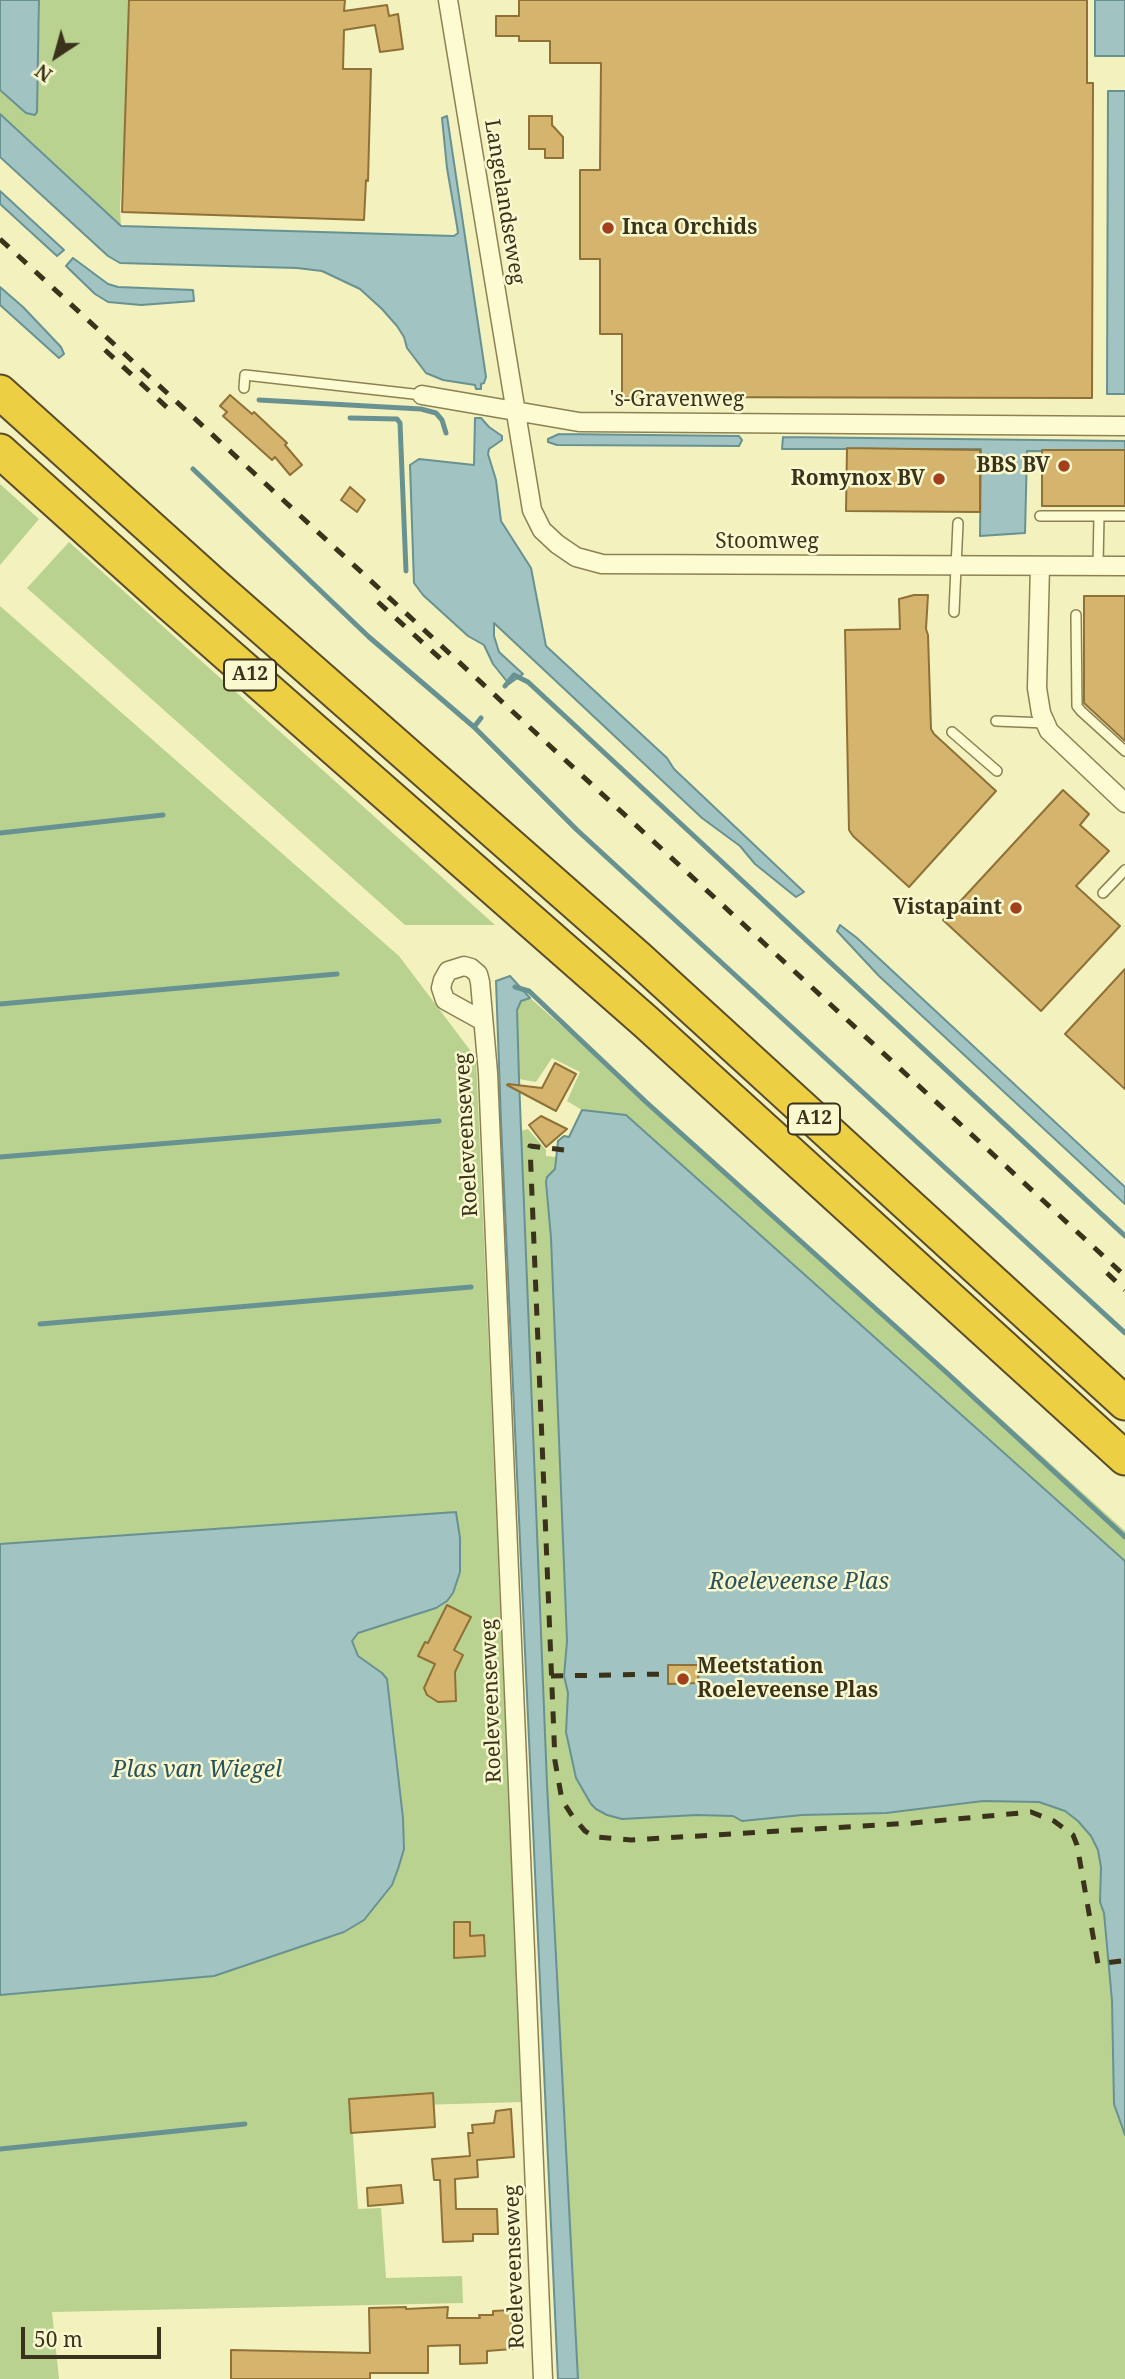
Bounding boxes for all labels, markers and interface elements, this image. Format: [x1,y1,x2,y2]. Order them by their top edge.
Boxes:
north arrow [21,21,91,91]
text: N [30,58,57,88]
street label: Langelandseweg [478,118,530,286]
place label: Inca Orchids [622,215,757,241]
marker: Inca Orchids [600,220,616,236]
street label: 's-Gravenweg [610,387,744,413]
place label: BBS BV [976,453,1050,479]
marker: BBS BV [1056,458,1072,474]
place label: Romynox BV [791,466,925,492]
marker: Romynox BV [931,471,947,487]
street label: Stoomweg [715,529,819,555]
road number: A12 [224,660,276,690]
place label: Vistapaint [893,895,1002,921]
marker: Vistapaint [1008,900,1024,916]
street label: Roeleveenseweg [450,1052,484,1218]
road number: A12 [788,1104,840,1134]
water label: Roeleveense Plas [709,1568,889,1596]
street label: Roeleveenseweg [477,1618,507,1784]
place label: Meetstation Roeleveense Plas [697,1654,878,1704]
marker: Meetstation Roeleveense Plas [675,1671,691,1687]
water label: Plas van Wiegel [112,1756,282,1784]
street label: Roeleveenseweg [500,2184,530,2350]
scale bar [24,2312,164,2356]
text: 50 m [34,2325,83,2353]

